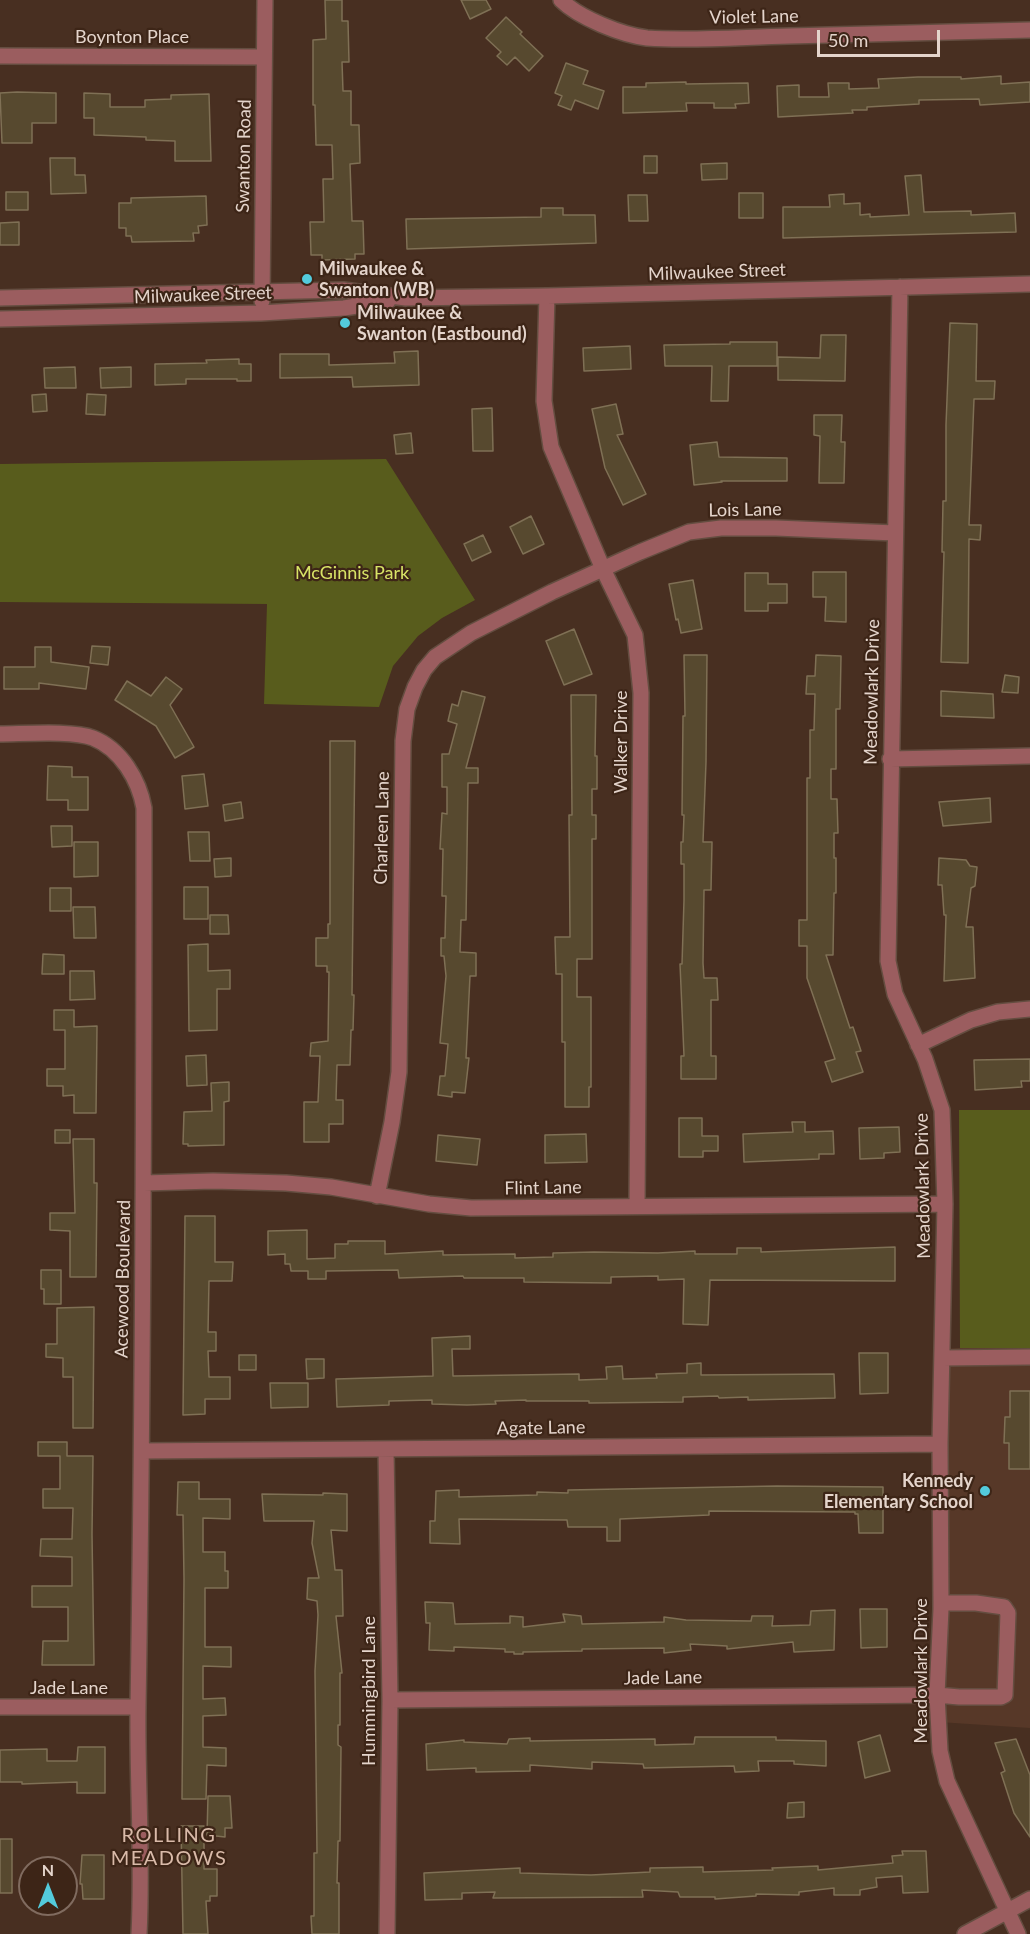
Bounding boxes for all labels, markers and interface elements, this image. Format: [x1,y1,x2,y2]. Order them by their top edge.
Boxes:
street label: Violet Lane [709,5,799,29]
scale bar [820,18,943,56]
street label: Boynton Place [75,26,189,48]
text: 50 m [828,29,868,51]
street label: Swanton Road [232,99,256,213]
place label: Milwaukee & Swanton (WB) [319,258,434,300]
street label: Milwaukee Street [648,259,786,285]
marker: Milwaukee & Swanton (WB) [300,272,314,286]
street label: Milwaukee Street [134,282,272,308]
place label: Milwaukee & Swanton (Eastbound) [357,302,527,344]
marker: Milwaukee & Swanton (Eastbound) [338,316,352,330]
street label: Lois Lane [708,499,782,521]
park label: McGinnis Park [295,562,409,584]
street label: Meadowlark Drive [860,619,884,765]
street label: Walker Drive [610,690,632,794]
street label: Charleen Lane [370,771,394,885]
street label: Meadowlark Drive [911,1113,935,1259]
street label: Flint Lane [504,1177,582,1199]
street label: Acewood Boulevard [111,1200,135,1358]
street label: Agate Lane [497,1416,585,1440]
place label: Kennedy Elementary School [824,1470,973,1512]
marker: Kennedy Elementary School [978,1484,992,1498]
street label: Meadowlark Drive [910,1598,932,1744]
street label: Hummingbird Lane [358,1616,380,1766]
street label: Jade Lane [624,1667,702,1689]
street label: Jade Lane [30,1677,108,1699]
district label: ROLLING MEADOWS [111,1824,227,1871]
north arrow [18,1856,78,1916]
text: N [42,1860,54,1879]

